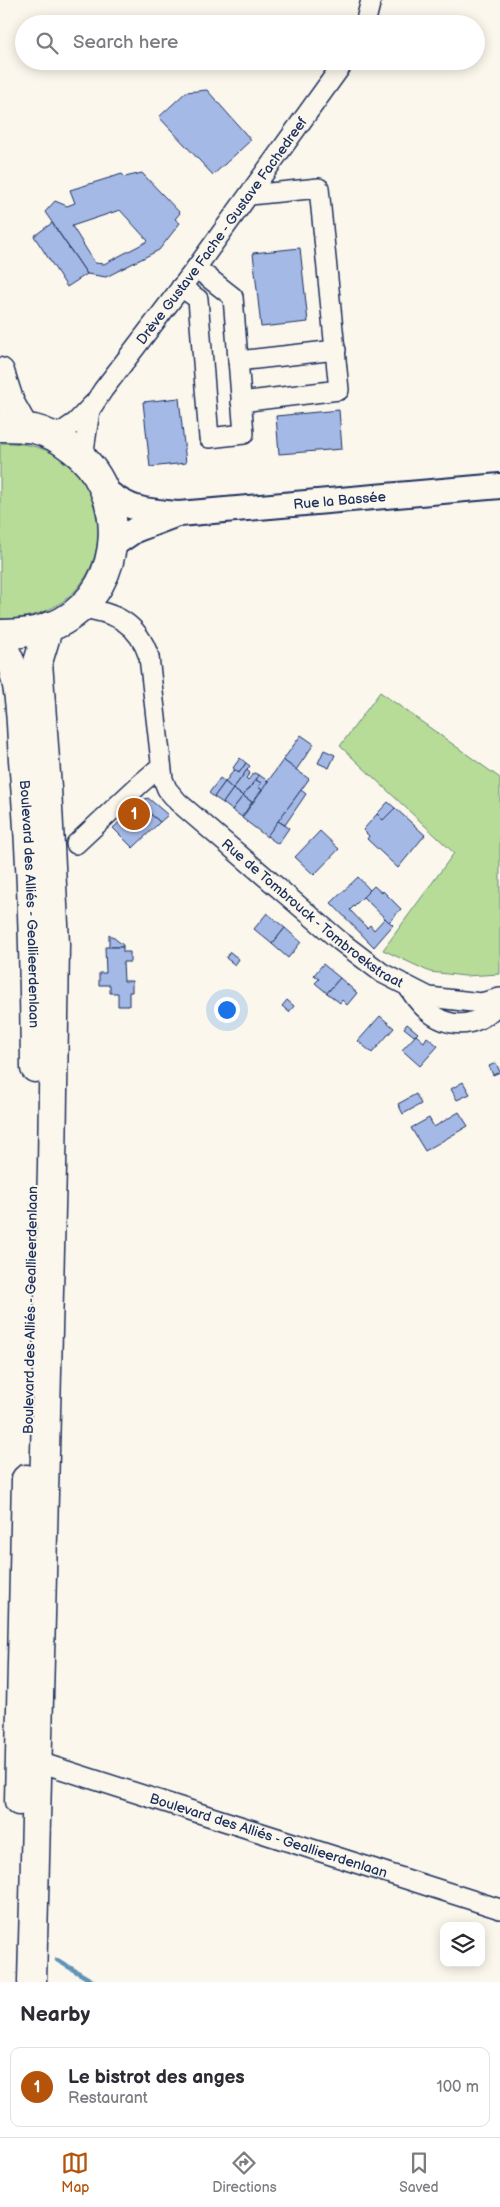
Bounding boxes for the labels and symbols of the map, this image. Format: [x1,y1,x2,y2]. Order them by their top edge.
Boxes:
street label: Drève Gustave Fache - Gustave Fachedreef [133,113,311,348]
street label: Rue la Bassée [293,488,387,513]
street label: Boulevard des Alliés - Geallieerdenlaan [16,779,43,1028]
pin: 1 [118,795,150,833]
street label: Rue de Tombrouck - Tombroekstraat [218,835,407,992]
your location [214,997,240,1023]
street label: Boulevard des Alliés - Geallieerdenlaan [20,1186,41,1434]
street label: Boulevard des Alliés - Geallieerdenlaan [148,1790,389,1882]

